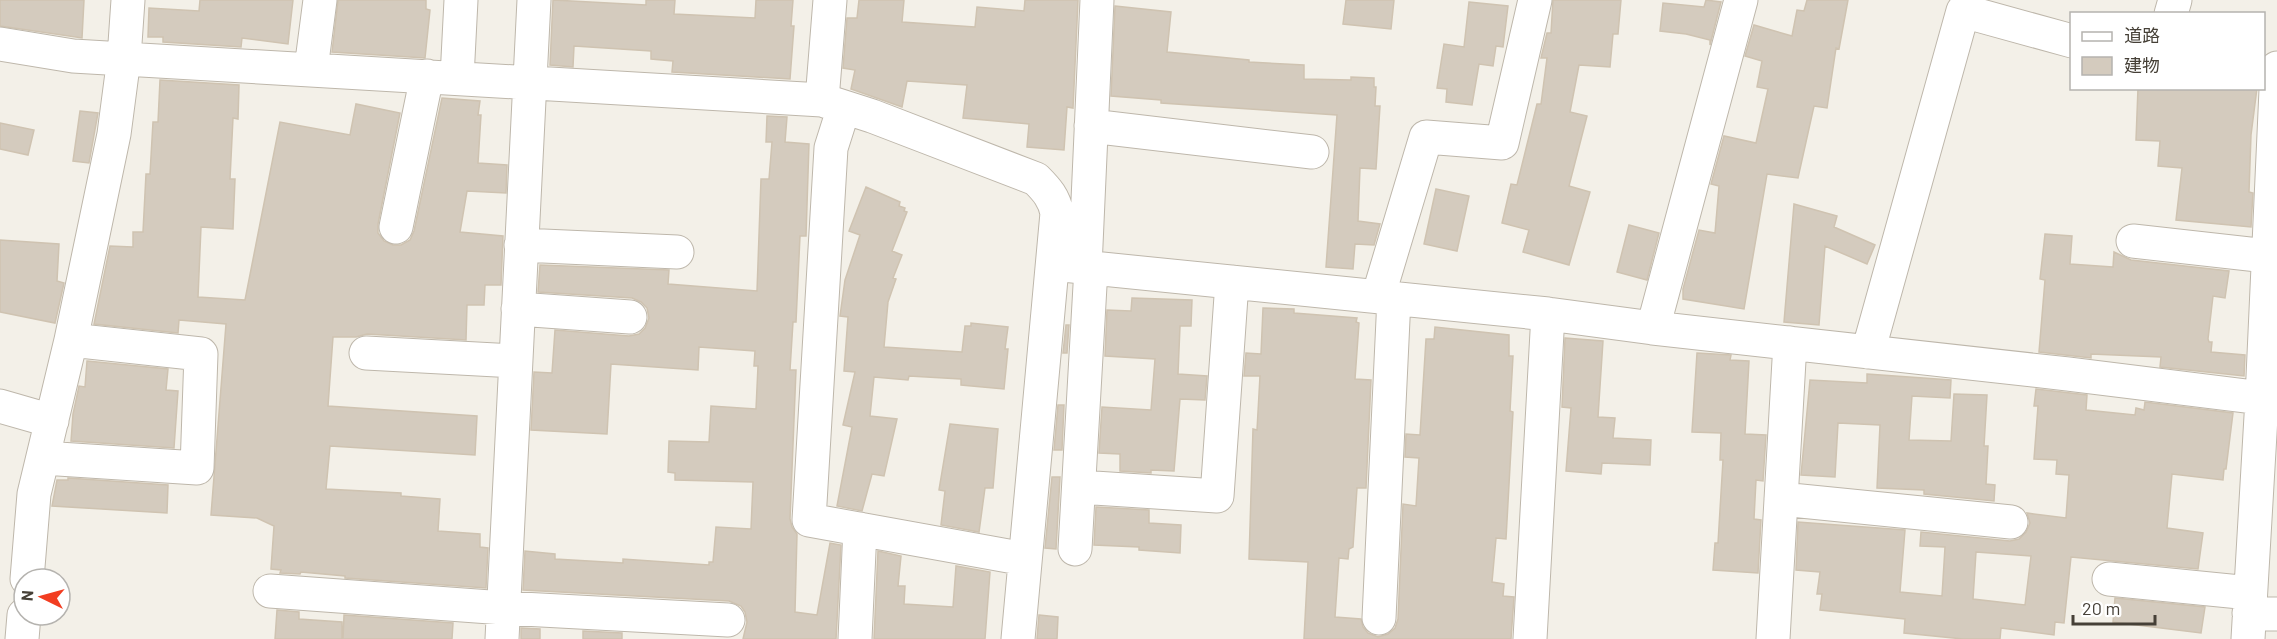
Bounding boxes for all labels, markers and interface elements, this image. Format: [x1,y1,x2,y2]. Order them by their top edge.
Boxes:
legend [2070,12,2265,90]
text: 道路 [2124,24,2160,46]
text: 建物 [2124,54,2160,76]
north arrow [12,567,72,627]
scale bar [2073,588,2156,626]
text: N [17,590,36,602]
text: 20 m [2082,597,2120,619]

